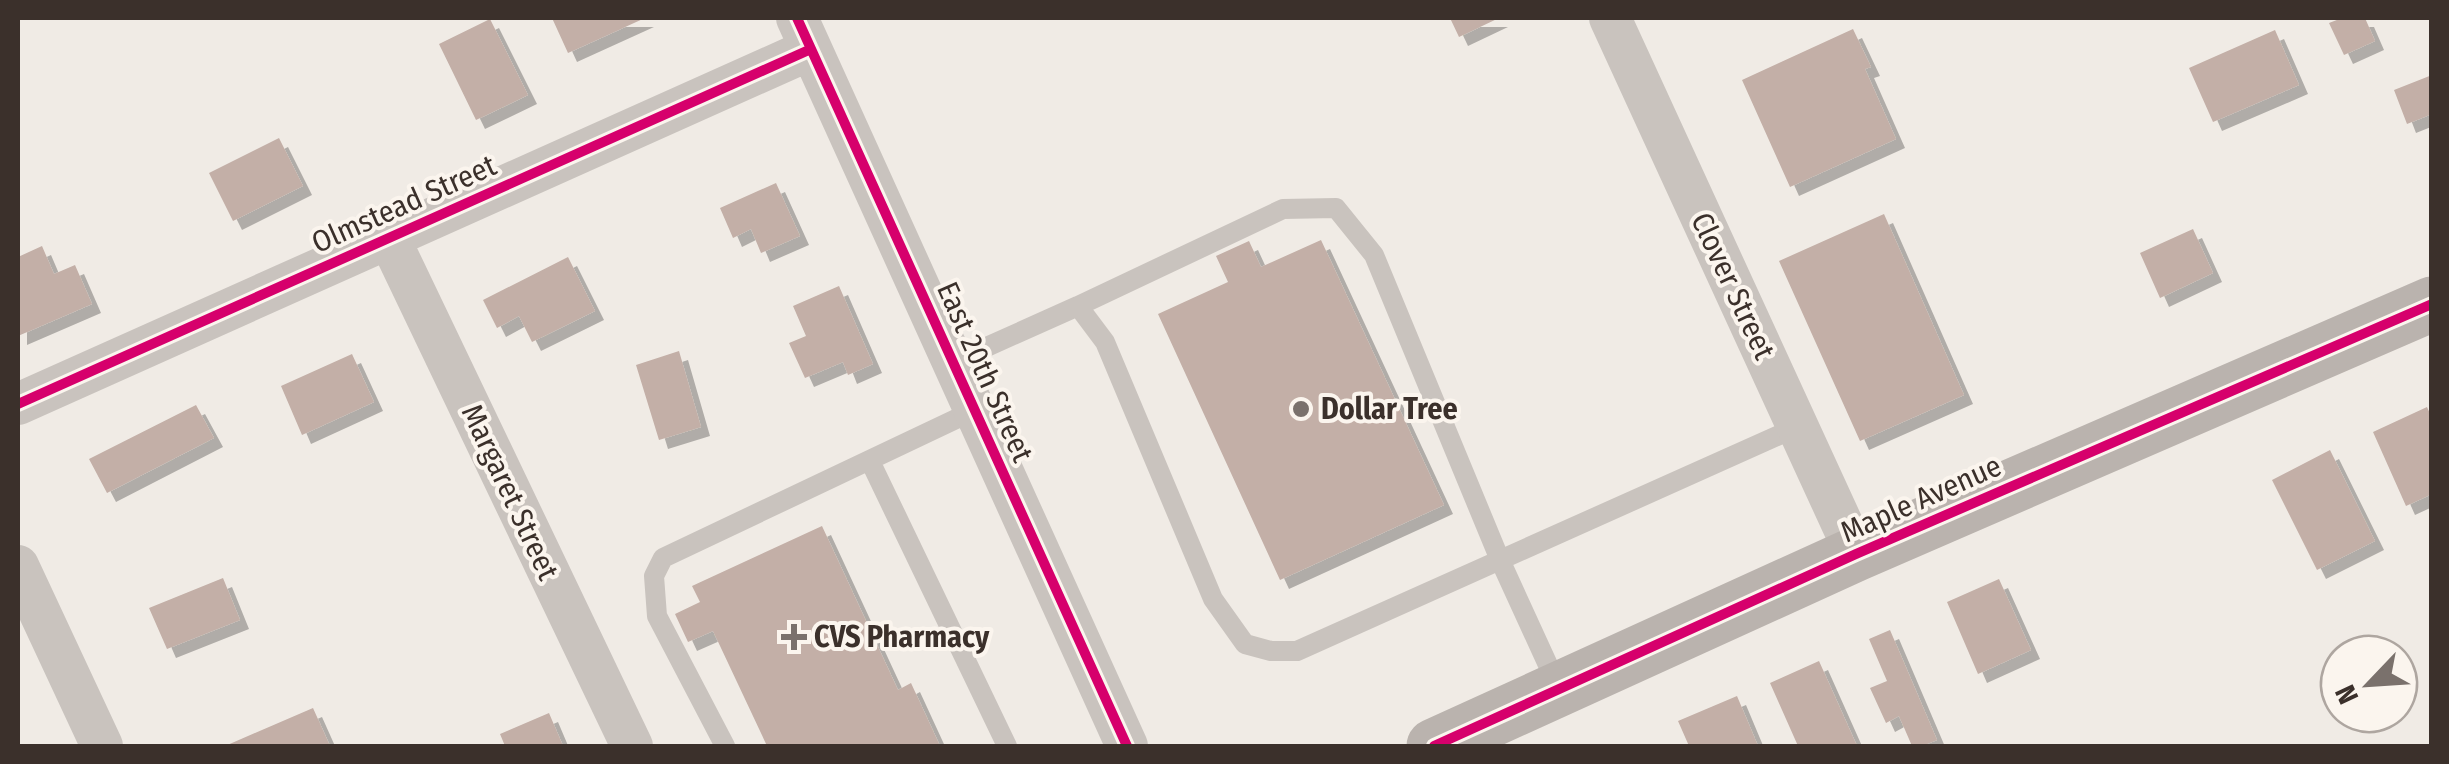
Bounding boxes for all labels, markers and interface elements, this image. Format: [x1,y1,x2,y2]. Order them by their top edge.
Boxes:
street label: Olmstead Street [306,147,502,261]
street label: Clover Street [1683,207,1783,365]
street label: East 20th Street [929,276,1041,468]
place label: Dollar Tree [1321,391,1458,427]
marker: Dollar Tree [1290,398,1312,420]
street label: Margaret Street [454,399,566,586]
street label: Maple Avenue [1835,448,2007,550]
place label: CVS Pharmacy [814,619,990,655]
marker: CVS Pharmacy [783,626,805,648]
north arrow [2319,634,2419,734]
text: N [2328,680,2365,709]

